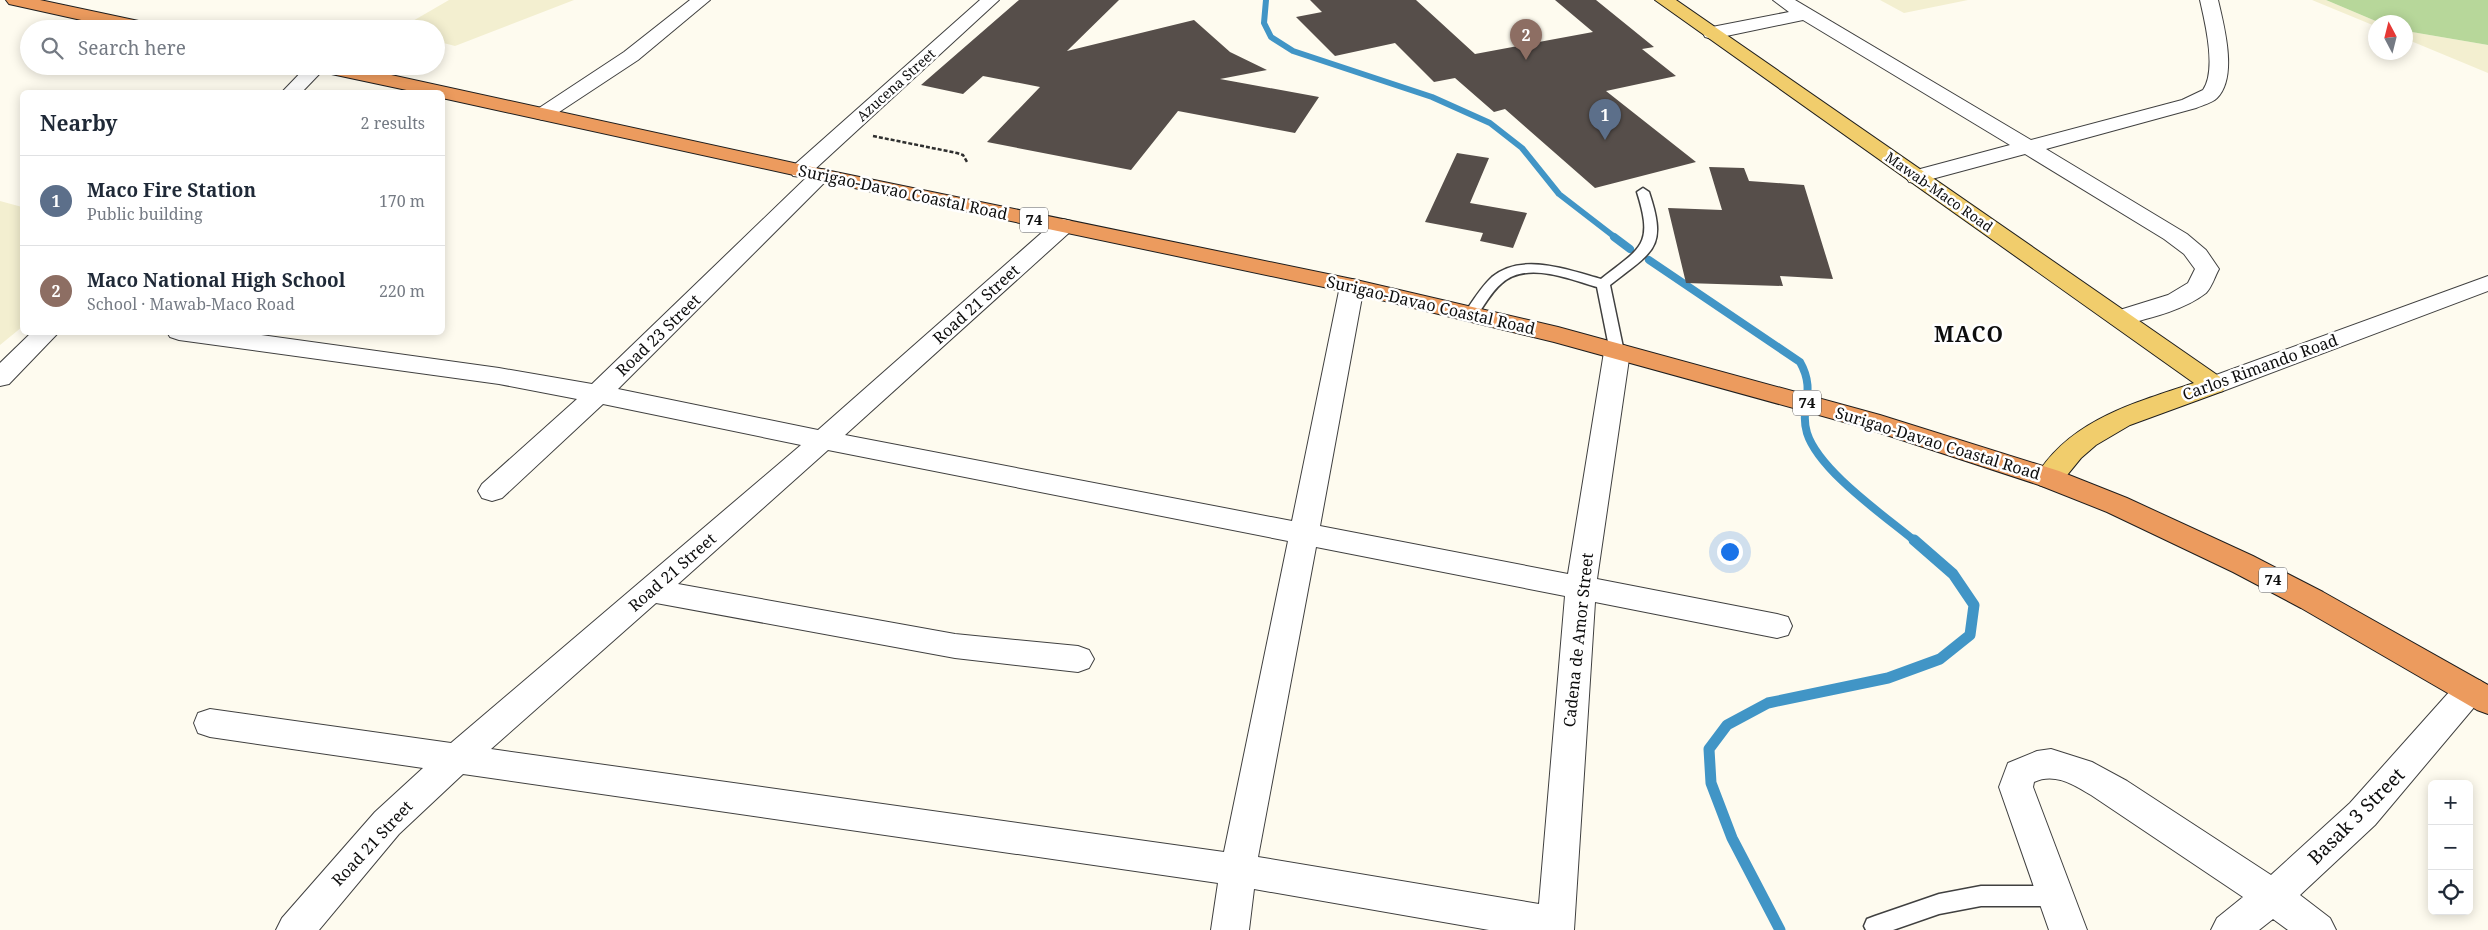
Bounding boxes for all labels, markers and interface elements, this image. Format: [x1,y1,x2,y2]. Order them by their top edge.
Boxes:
north arrow [2368,15,2413,60]
pin: 2 [1510,19,1542,60]
search box [20,20,445,75]
icon: search [38,34,66,62]
text: Search here [78,35,186,61]
street label: Azucena Street [852,44,939,125]
pin: 1 [1589,99,1621,140]
text: Nearby [40,109,118,137]
text: 2 results [361,112,425,134]
street label: Mawab-Maco Road [1882,147,1997,236]
street label: Surigao-Davao Coastal Road [796,159,1010,225]
text: Maco Fire Station [87,177,256,203]
text: 1 [51,190,61,212]
text: 170 m [379,190,425,212]
text: Public building [87,203,203,225]
road number: 74 [1020,208,1048,232]
street label: Road 21 Street [928,259,1024,349]
text: Maco National High School [87,267,345,293]
street label: Surigao-Davao Coastal Road [1325,270,1538,340]
text: 2 [51,280,61,302]
text: 220 m [379,280,425,302]
street label: Road 23 Street [611,289,705,381]
text: School · Mawab-Maco Road [87,293,295,315]
district label: MACO [1934,320,2004,348]
street label: Carlos Rimando Road [2179,329,2341,405]
road number: 74 [1793,390,1821,416]
street label: Surigao-Davao Coastal Road [1833,401,2043,485]
street label: Road 21 Street [623,528,721,616]
your location [1717,539,1743,565]
street label: Cadena de Amor Street [1558,551,1598,728]
road number: 74 [2259,568,2287,592]
street label: Basak 3 Street [2302,762,2410,870]
map controls [2428,780,2473,915]
button: + [2428,780,2473,825]
street label: Road 21 Street [327,795,418,891]
button: − [2428,825,2473,870]
button: locate [2428,870,2473,915]

